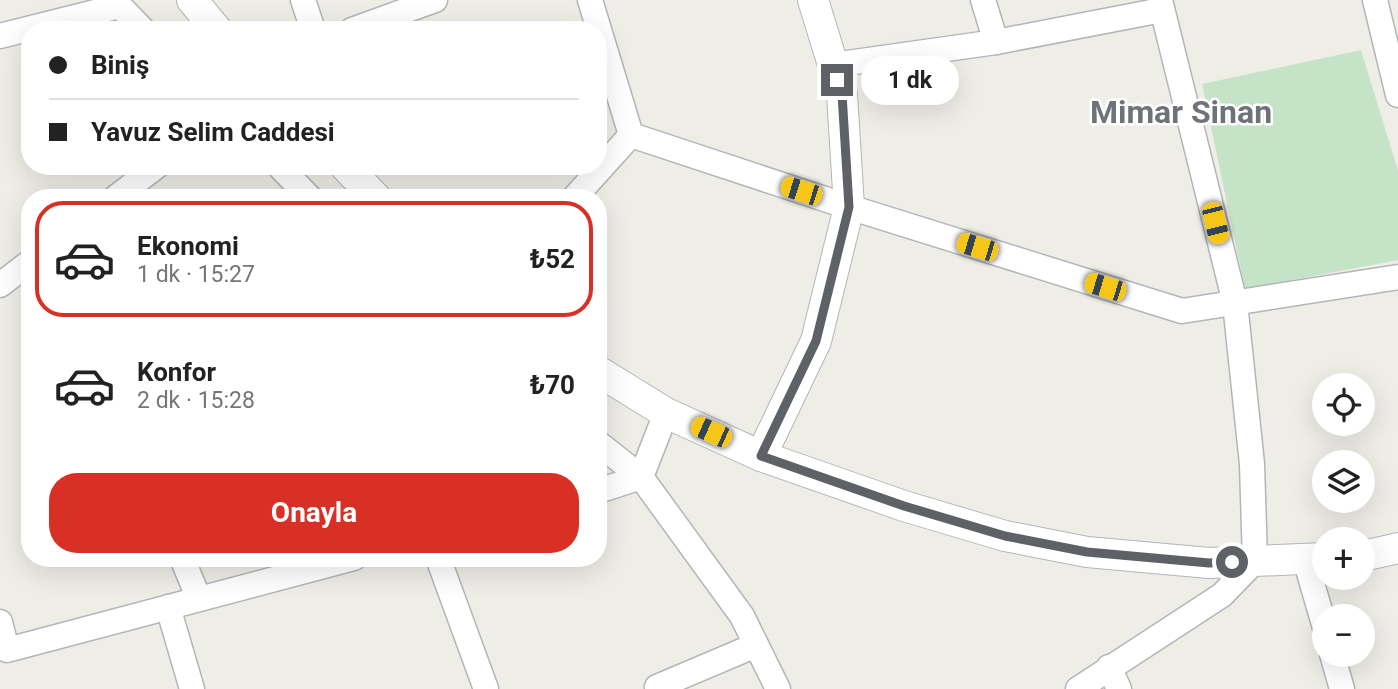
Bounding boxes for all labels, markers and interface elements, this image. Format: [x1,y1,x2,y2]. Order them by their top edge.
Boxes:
text: Biniş [91,50,149,80]
callout: 1 dk [862,56,959,104]
route end [821,64,853,96]
text: 1 dk [888,67,932,94]
district label: Mimar Sinan [1090,93,1272,131]
text: Yavuz Selim Caddesi [91,117,335,147]
car [778,175,825,207]
car [1200,200,1231,246]
icon: car [53,228,116,291]
text: Ekonomi [137,231,239,261]
car [954,231,1001,263]
text: ₺52 [530,244,575,274]
text: 1 dk · 15:27 [137,261,255,288]
car [1082,271,1129,303]
icon: car [53,354,116,417]
text: Konfor [137,357,216,387]
text: ₺70 [530,370,575,400]
map controls [1312,373,1375,667]
button: locate [1312,373,1375,436]
text: 2 dk · 15:28 [137,387,255,414]
car [688,414,735,450]
button: layers [1312,450,1375,513]
button: Onayla [49,473,579,553]
button: + [1312,527,1375,590]
route start [1216,546,1248,578]
button: − [1312,604,1375,667]

